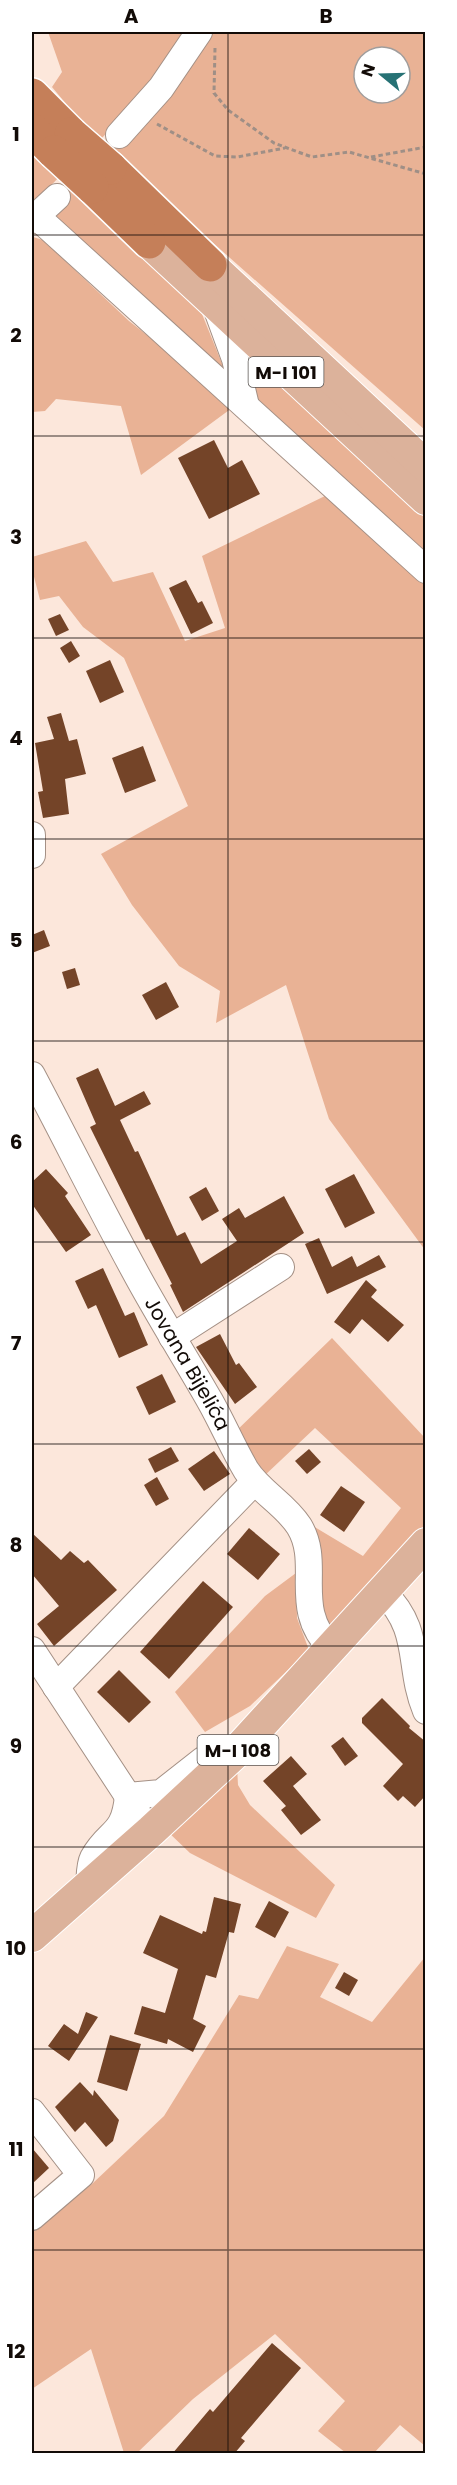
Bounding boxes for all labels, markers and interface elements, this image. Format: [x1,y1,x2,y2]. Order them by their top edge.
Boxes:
text: A [124,2,139,30]
text: B [319,2,333,30]
north arrow [352,45,412,105]
text: N [355,61,381,80]
text: 1 [12,120,20,148]
text: 2 [10,321,22,349]
road number: M-I 101 [248,357,324,387]
text: 3 [10,523,22,551]
text: 4 [9,724,23,752]
text: 5 [10,926,23,954]
text: 6 [10,1128,22,1156]
street label: Jovana Bijelića [138,1292,237,1435]
text: 7 [11,1329,22,1357]
text: 8 [10,1531,22,1559]
text: 9 [10,1732,22,1760]
road number: M-I 108 [198,1735,278,1765]
text: 10 [6,1934,26,1962]
text: 11 [8,2135,24,2163]
text: 12 [7,2337,25,2365]

